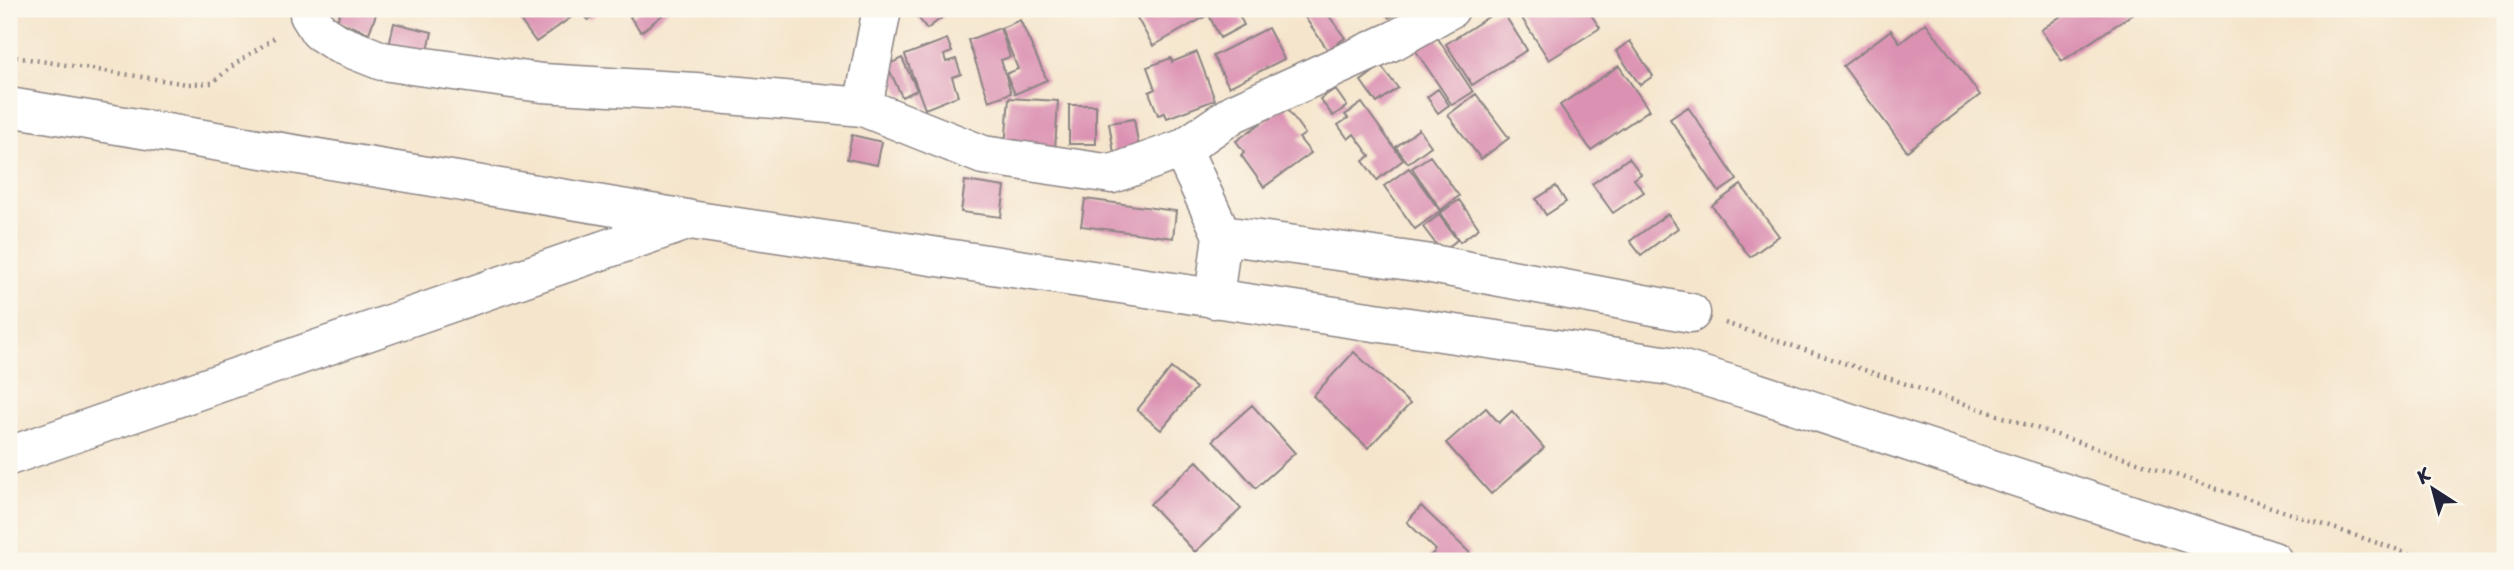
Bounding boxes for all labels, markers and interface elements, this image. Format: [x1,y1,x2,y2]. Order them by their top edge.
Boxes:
north arrow [2398,454,2468,524]
text: K [2408,458,2439,493]

